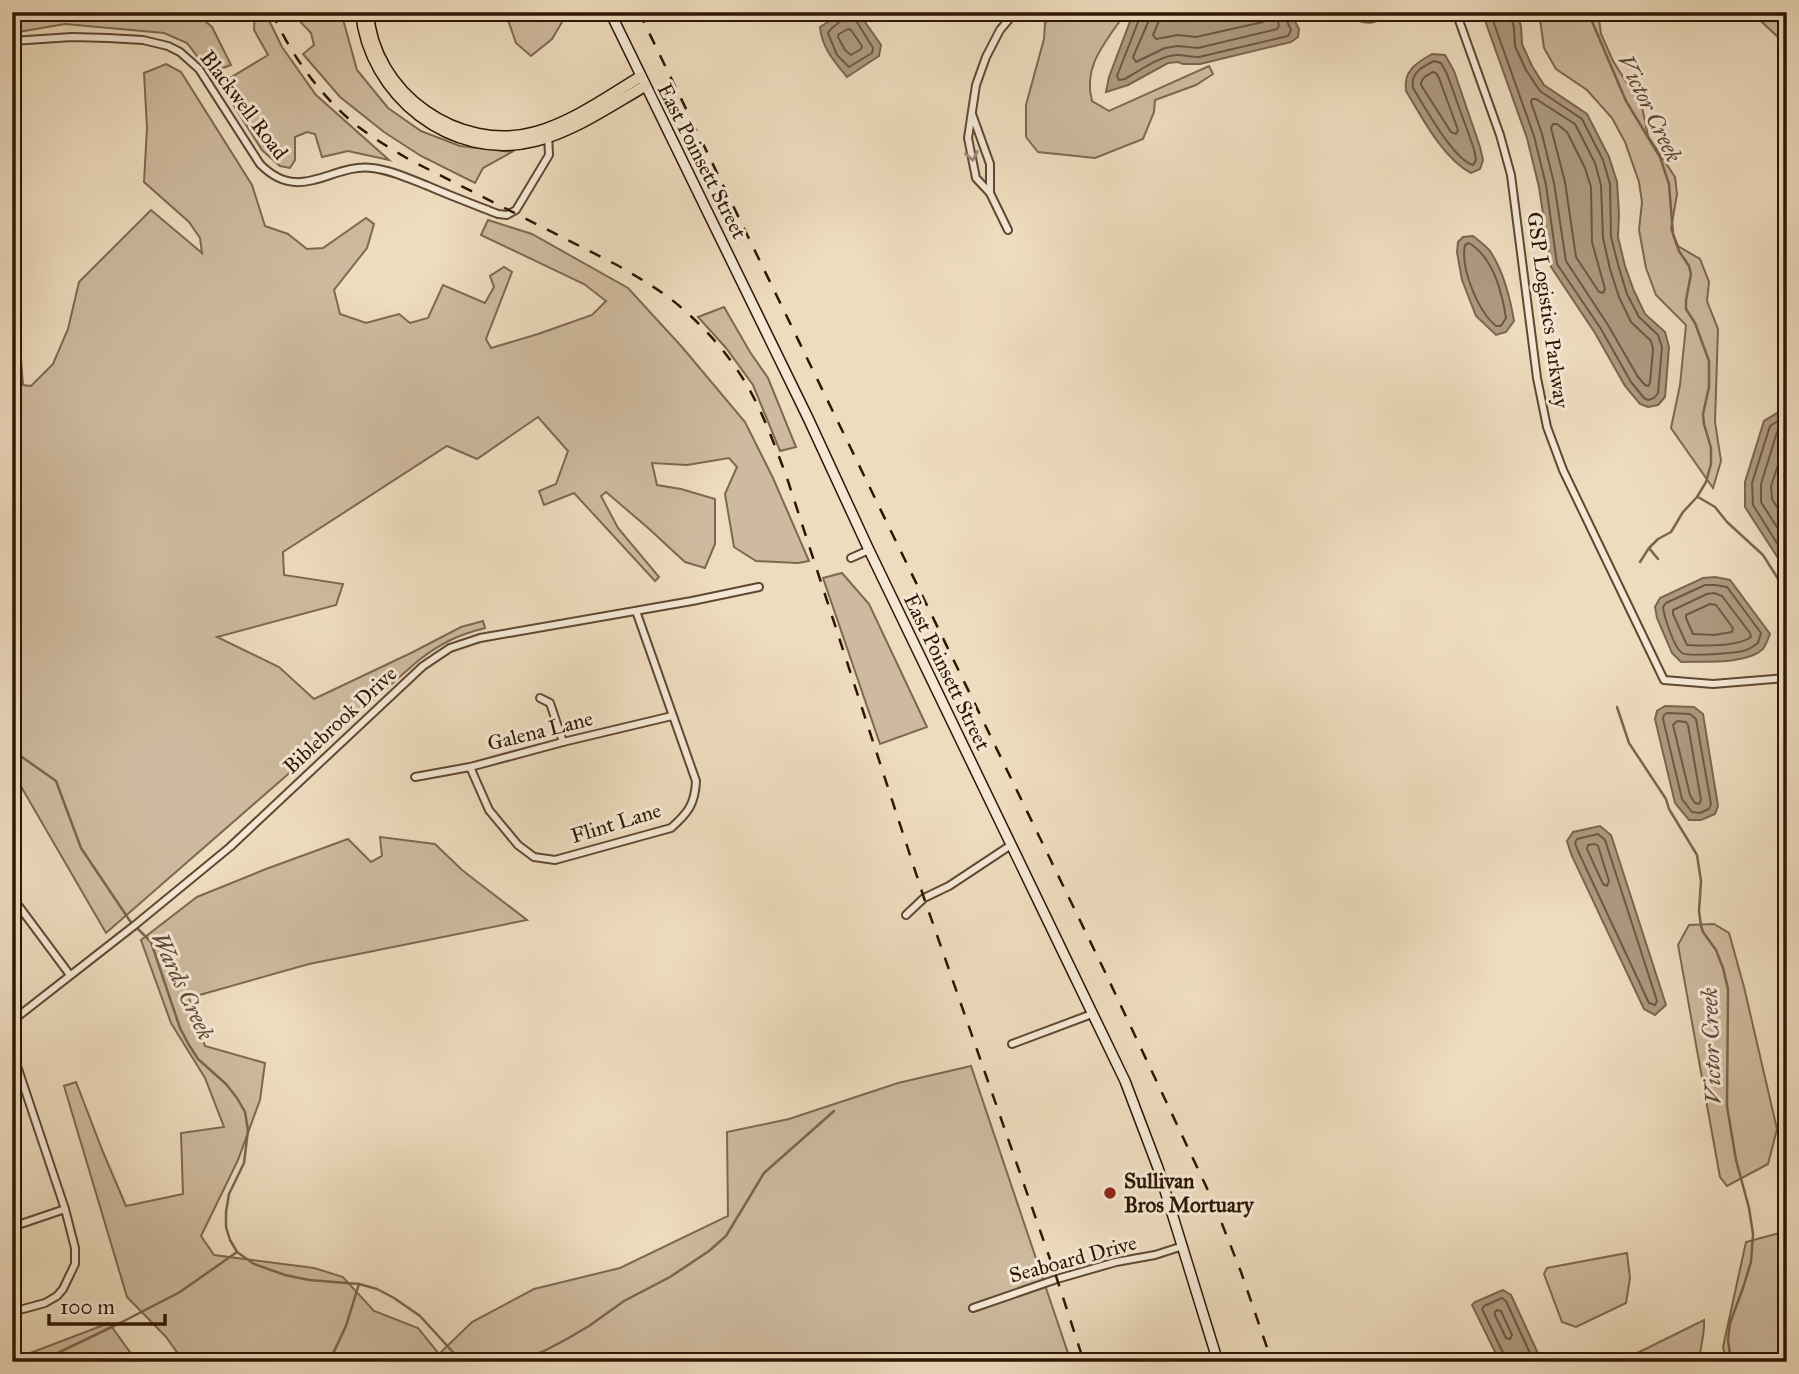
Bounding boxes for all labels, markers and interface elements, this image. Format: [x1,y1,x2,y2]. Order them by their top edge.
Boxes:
street label: Blackwell Road [194,45,294,165]
water label: Victor Creek [1612,49,1688,167]
street label: East Poinsett Street [652,79,753,244]
one-way arrow [963,150,978,162]
street label: GSP Logistics Parkway [1521,210,1575,411]
street label: East Poinsett Street [898,589,996,755]
street label: Biblebrook Drive [278,661,402,779]
street label: Galena Lane [485,705,596,757]
street label: Flint Lane [568,797,664,849]
water label: Wards Creek [146,928,220,1044]
water label: Victor Creek [1695,987,1727,1105]
place label: Sullivan Bros Mortuary [1124,1168,1255,1218]
marker: Sullivan Bros Mortuary [1102,1185,1118,1201]
street label: Seaboard Drive [1006,1229,1140,1288]
scale bar [49,1283,164,1327]
text: 100 m [60,1294,115,1320]

